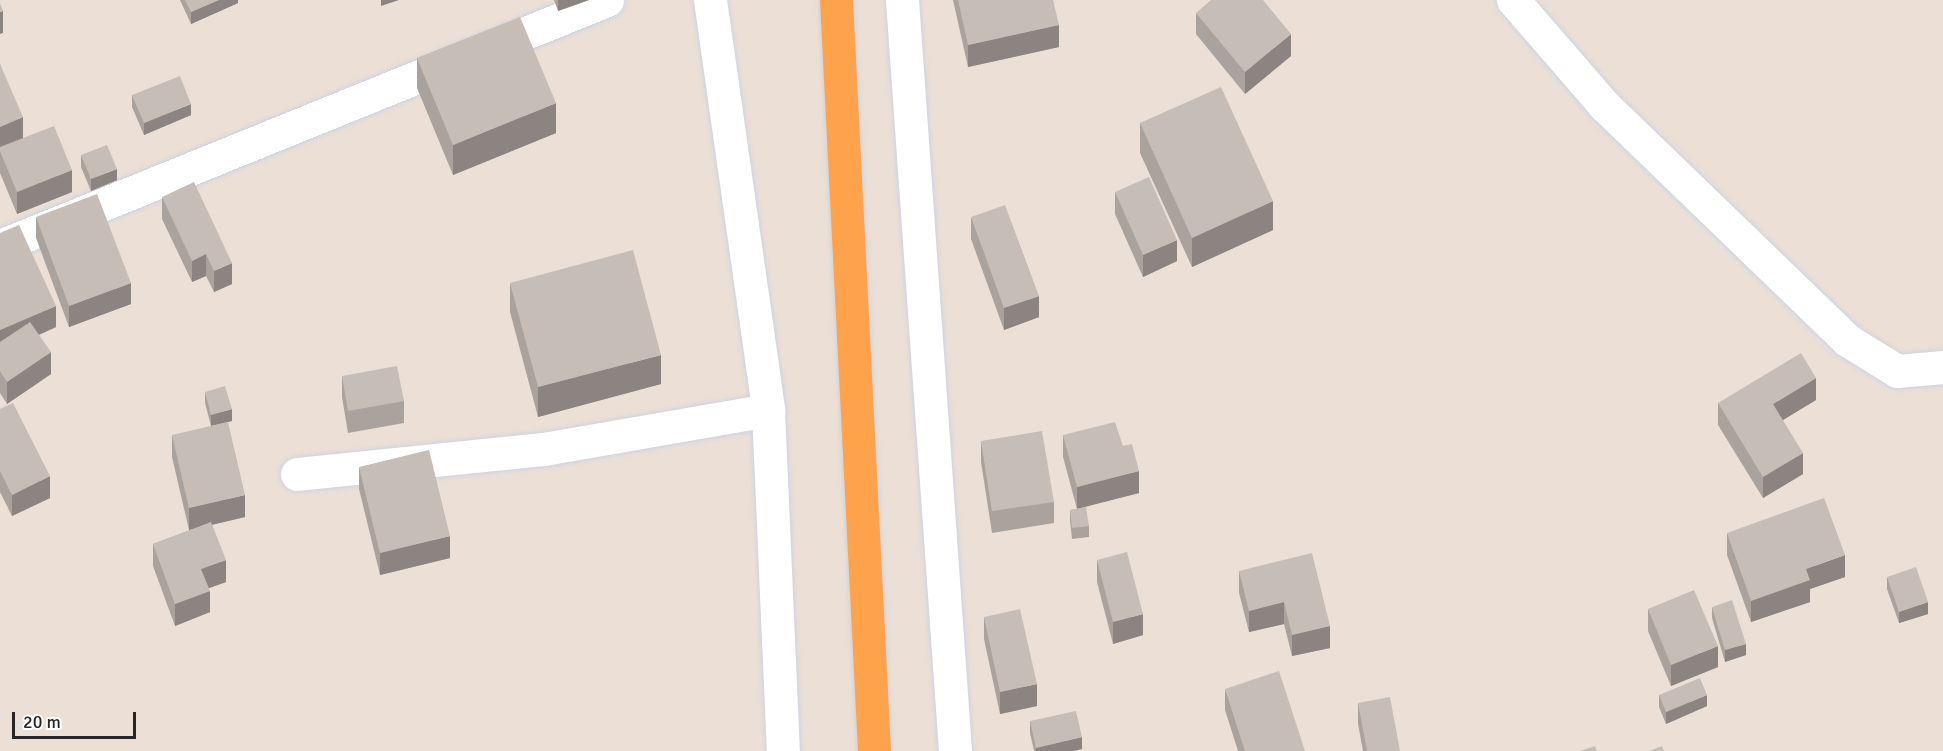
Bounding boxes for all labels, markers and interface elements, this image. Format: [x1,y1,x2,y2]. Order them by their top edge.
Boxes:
scale bar [15,700,140,738]
text: 20 m [23,711,61,733]

